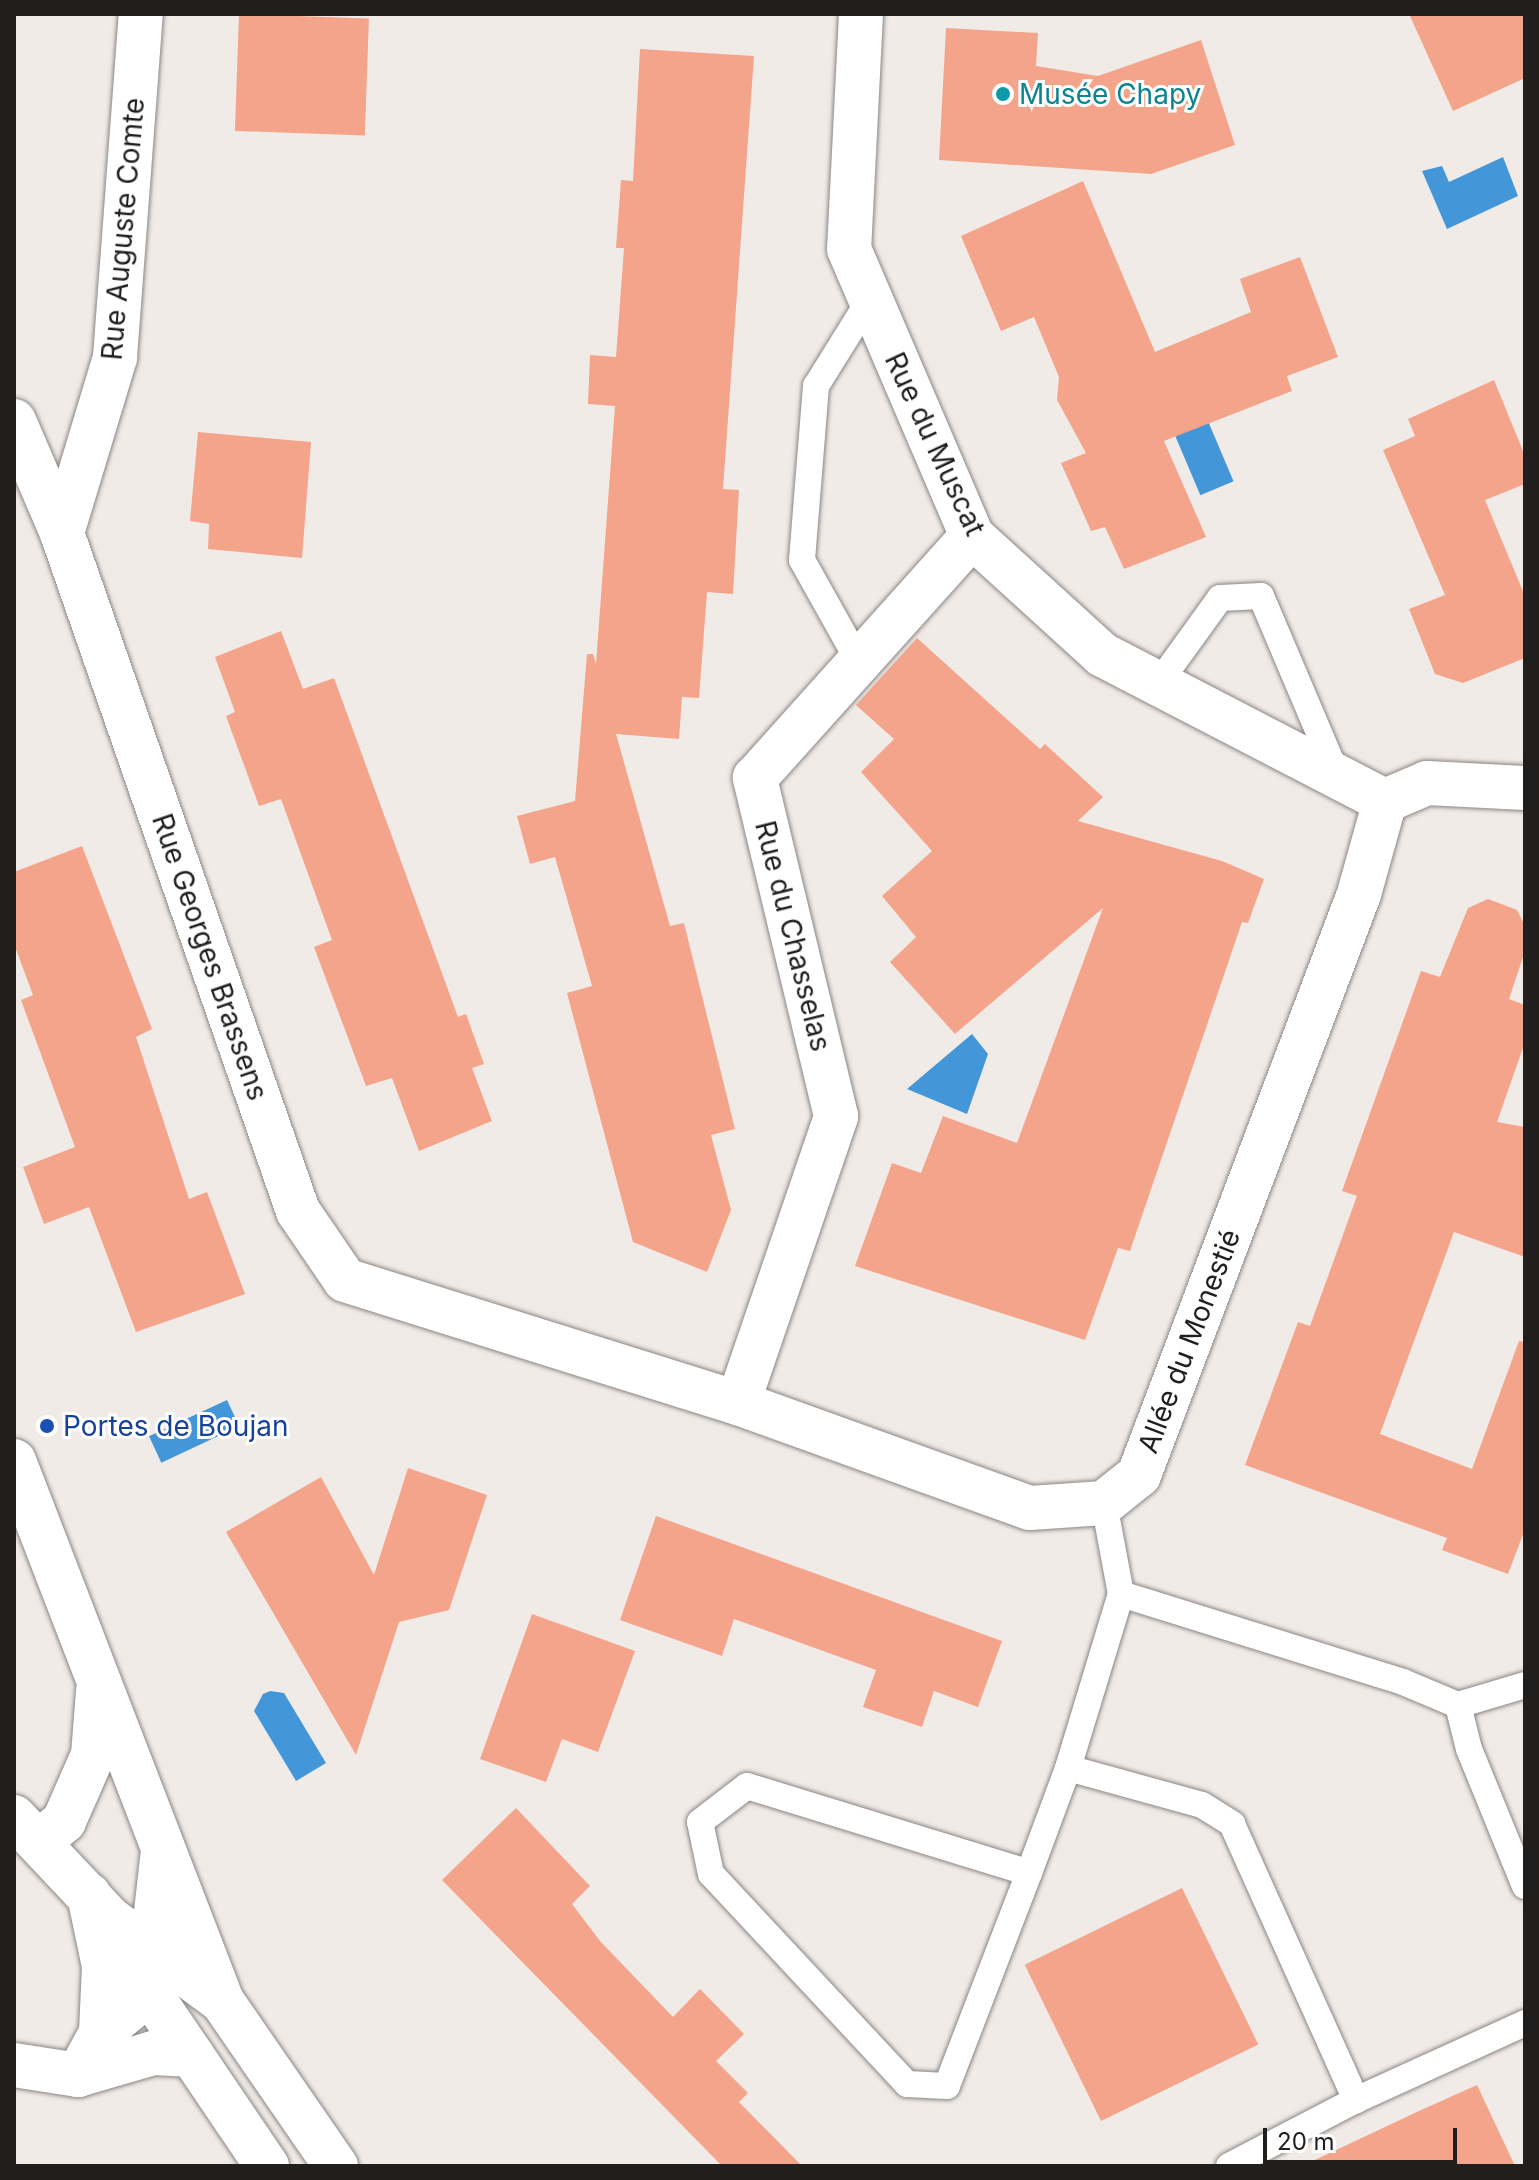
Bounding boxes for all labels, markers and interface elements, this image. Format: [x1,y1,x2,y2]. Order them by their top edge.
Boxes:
place label: Musée Chapy [1019,77,1201,111]
marker: Musée Chapy [994,85,1012,103]
street label: Rue Auguste Comte [95,96,151,362]
street label: Rue du Muscat [878,347,992,541]
street label: Rue Georges Brassens [145,809,275,1105]
street label: Rue du Chasselas [748,817,838,1055]
street label: Allée du Monestié [1131,1224,1247,1458]
place label: Portes de Boujan [63,1409,288,1443]
marker: Portes de Boujan [38,1417,56,1435]
scale bar [1267,2112,1461,2162]
text: 20 m [1277,2127,1335,2156]

